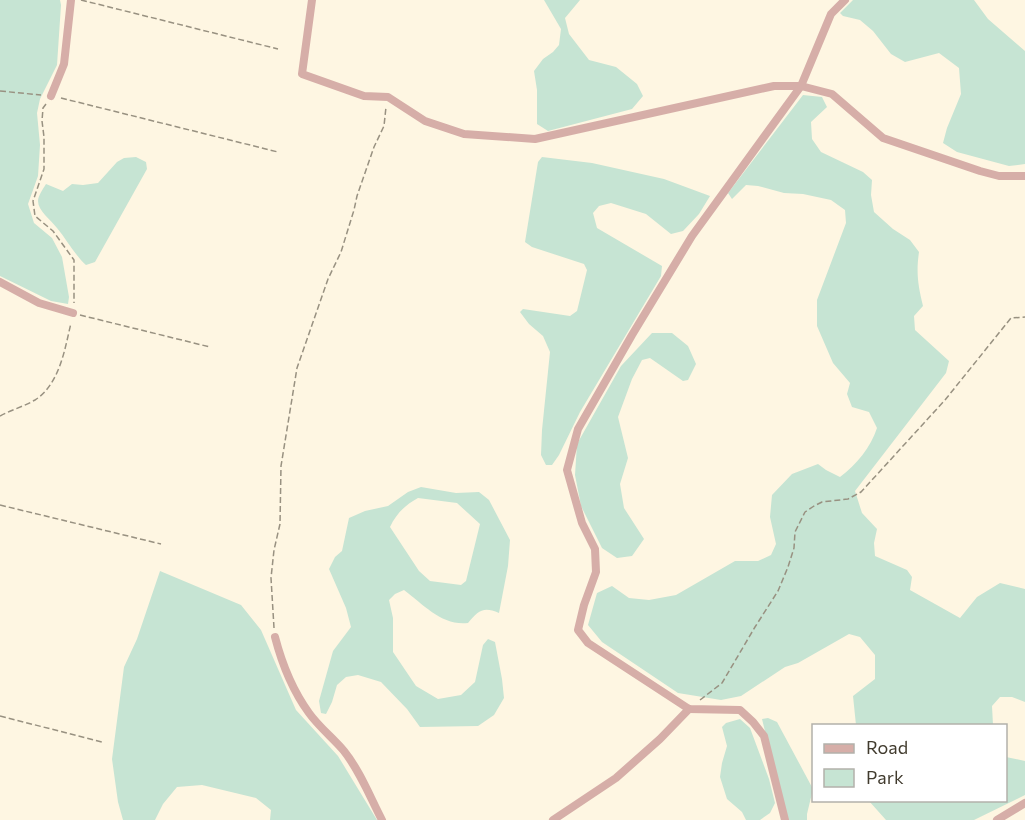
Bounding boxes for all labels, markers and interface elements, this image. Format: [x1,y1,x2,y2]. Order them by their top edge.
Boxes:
legend [812,724,1007,802]
text: Road [866,736,908,758]
text: Park [866,766,904,788]

